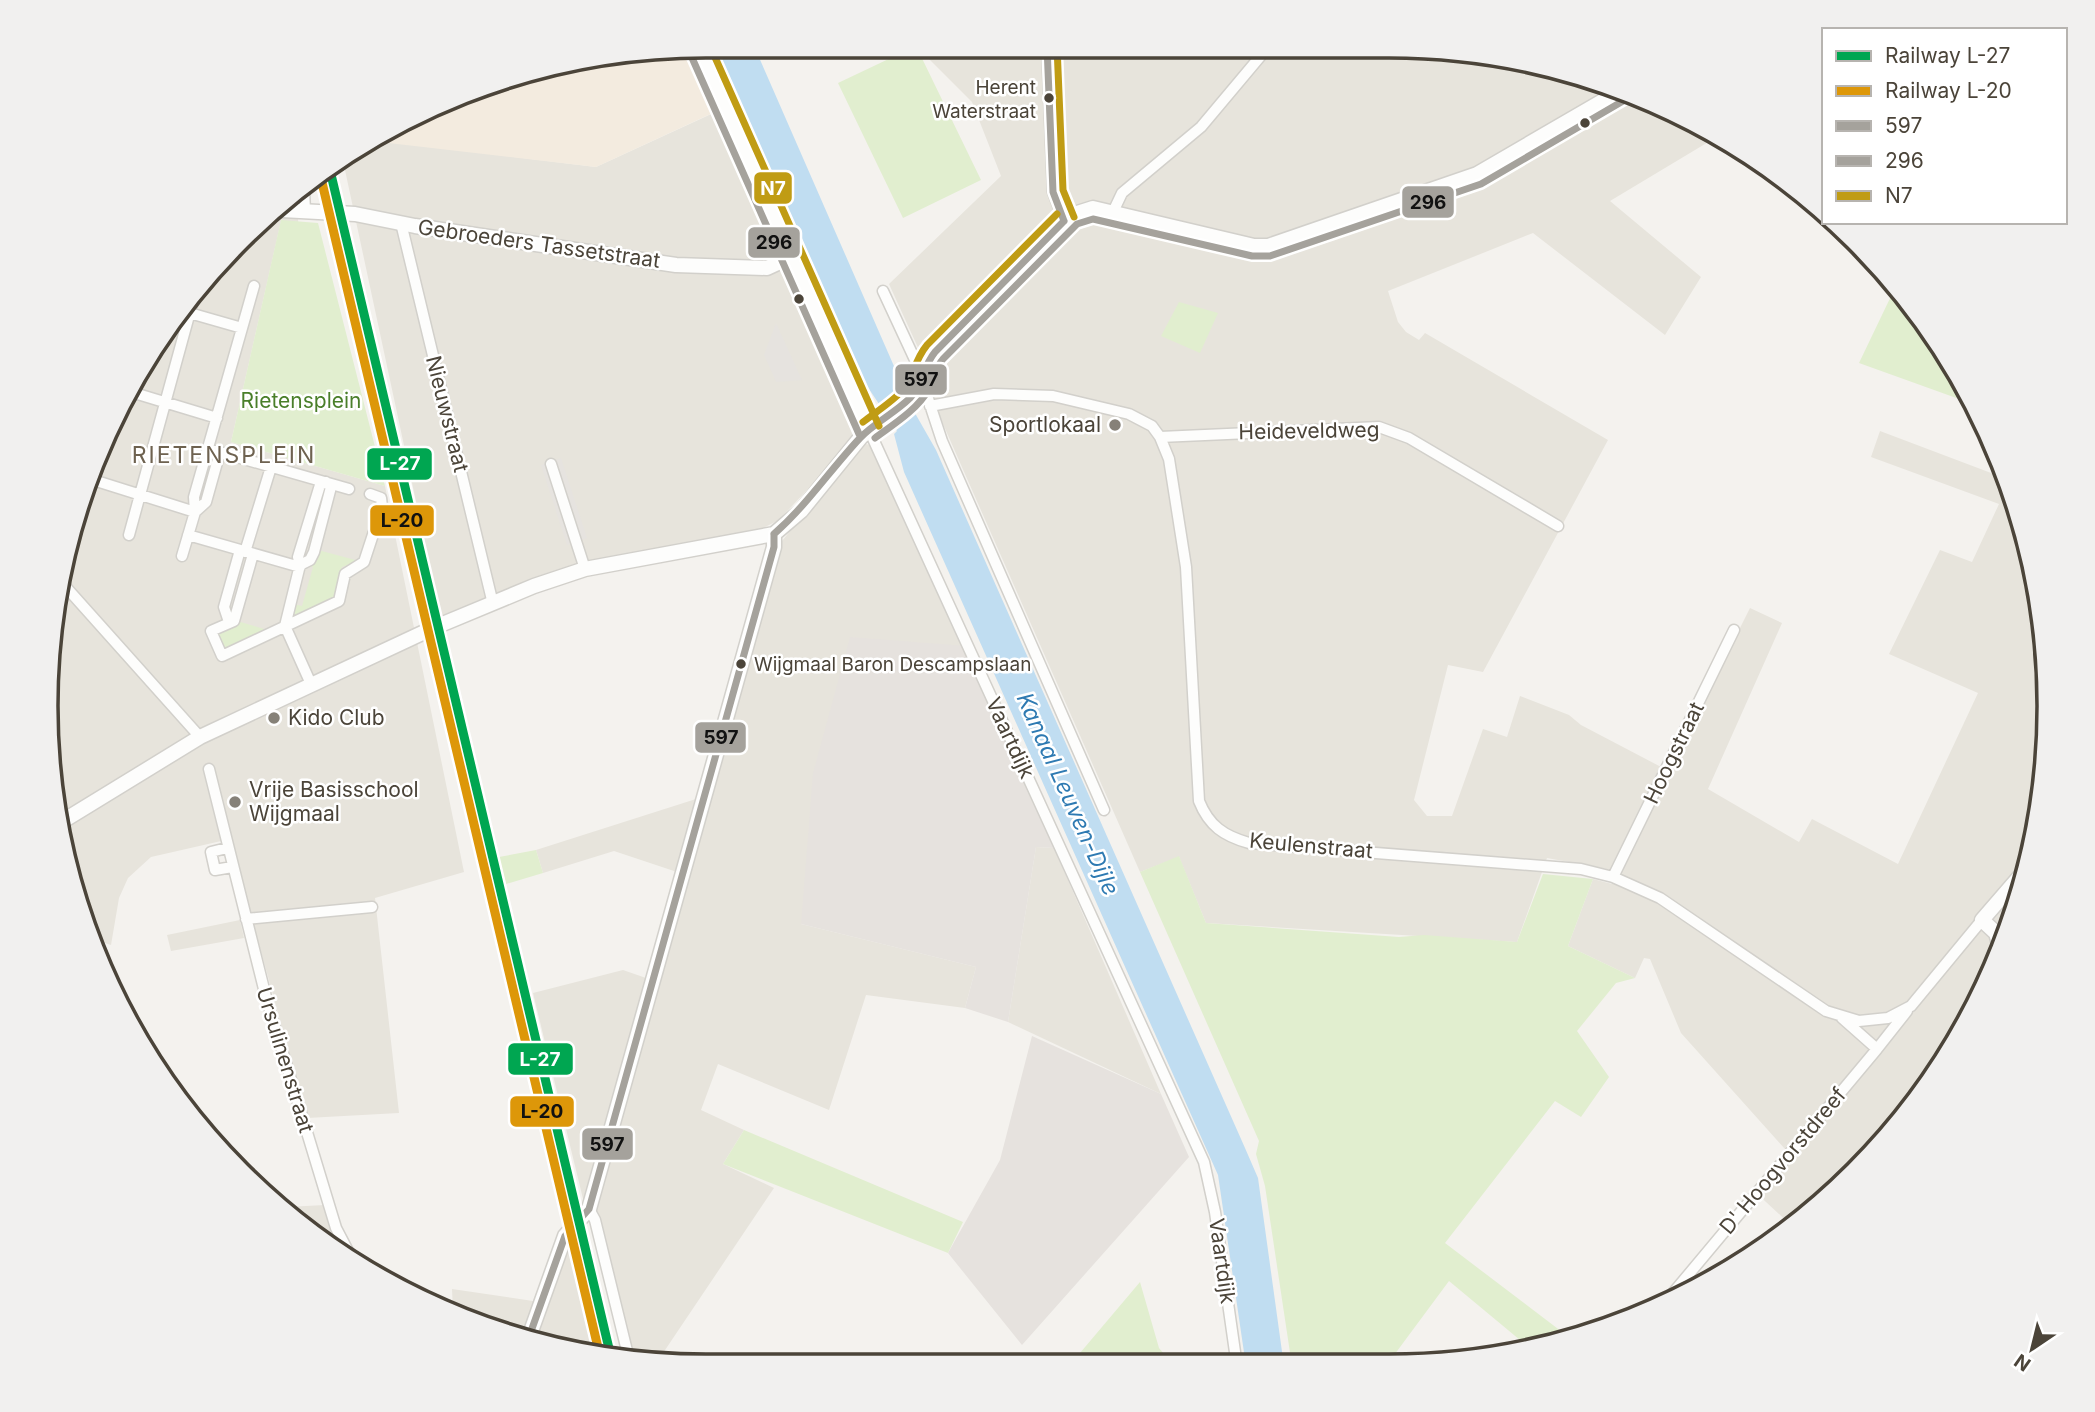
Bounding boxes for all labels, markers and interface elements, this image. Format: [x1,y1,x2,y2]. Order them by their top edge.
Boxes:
legend [1822,28,2067,224]
text: Railway L-27 [1885,43,2011,68]
place label: Herent Waterstraat [932,76,1036,123]
text: Railway L-20 [1885,78,2012,103]
marker: Herent Waterstraat [1042,91,1056,105]
text: 597 [1885,113,1922,138]
unlabelled marker [1578,116,1592,130]
text: 296 [1885,148,1924,173]
line badge: N7 [753,171,793,205]
text: N7 [760,177,786,200]
text: N7 [1885,183,1913,208]
line badge: 296 [1401,185,1455,219]
text: 296 [1410,191,1446,214]
street label: Gebroeders Tassetstraat [416,214,662,273]
line badge: 296 [747,226,801,259]
text: 296 [756,231,792,254]
unlabelled marker [792,292,806,306]
street label: Nieuwstraat [421,353,474,475]
line badge: 597 [894,363,948,396]
text: 597 [903,368,939,391]
park label: Rietensplein [241,388,361,413]
place label: Sportlokaal [989,412,1101,437]
marker: Sportlokaal [1107,417,1123,433]
street label: Heideveldweg [1238,417,1380,444]
district label: RIETENSPLEIN [132,441,316,469]
line badge: L-27 [366,447,433,481]
text: L-27 [380,452,420,475]
line badge: L-20 [369,504,435,537]
text: L-20 [381,509,423,532]
place label: Wijgmaal Baron Descampslaan [754,653,1031,676]
marker: Wijgmaal Baron Descampslaan [734,657,748,671]
water label: Kanaal Leuven-Dijle [1011,688,1125,900]
street label: Vaartdijk [981,693,1040,783]
street label: Hoogstraat [1638,698,1709,808]
place label: Kido Club [288,705,385,730]
marker: Kido Club [266,710,282,726]
line badge: 597 [694,721,747,754]
text: 597 [703,726,739,749]
place label: Vrije Basisschool Wijgmaal [249,777,419,826]
marker: Vrije Basisschool Wijgmaal [227,794,243,810]
street label: Keulenstraat [1248,828,1374,863]
street label: Ursulinenstraat [252,984,319,1136]
line badge: L-27 [507,1042,574,1076]
text: L-27 [520,1048,560,1071]
street label: D' Hoogvorstdreef [1714,1082,1851,1239]
line badge: L-20 [509,1095,575,1128]
text: L-20 [521,1100,563,1123]
line badge: 597 [581,1127,634,1161]
text: 597 [589,1133,625,1156]
street label: Vaartdijk [1204,1216,1241,1306]
north arrow [1997,1314,2067,1384]
text: N [2010,1349,2035,1376]

